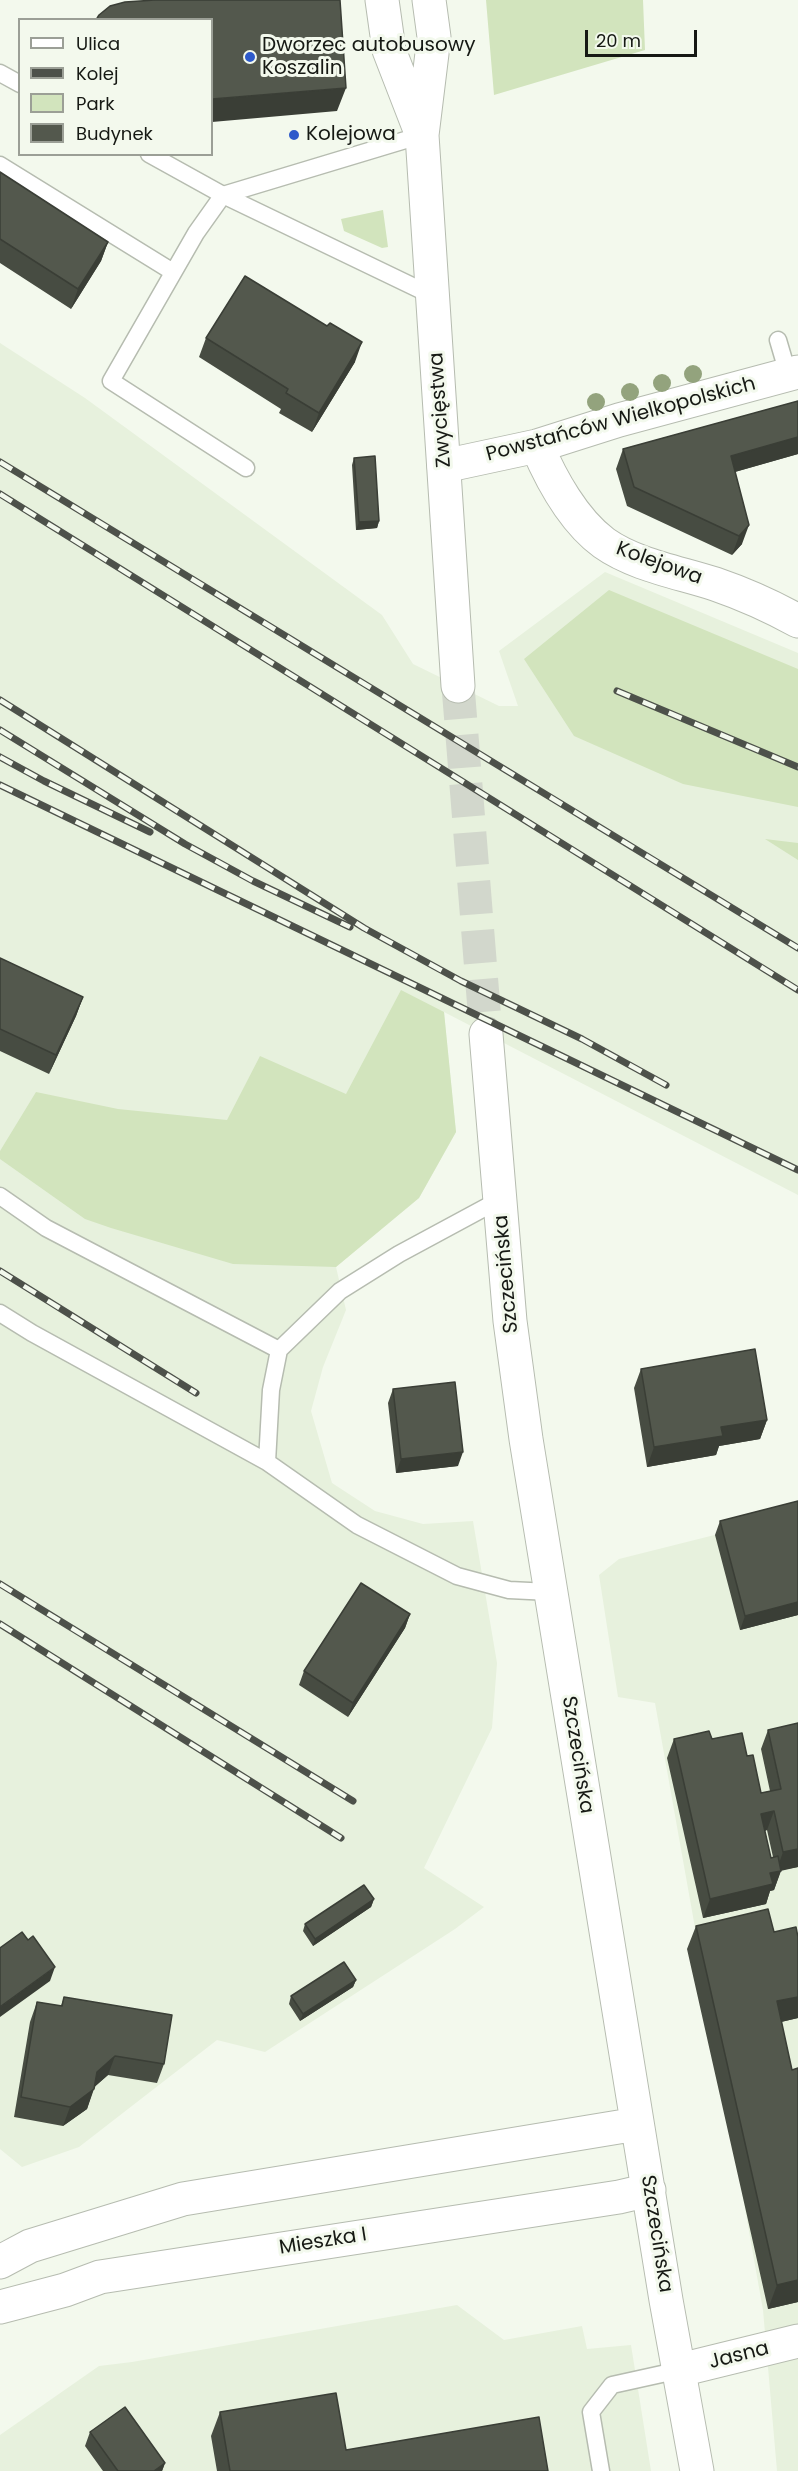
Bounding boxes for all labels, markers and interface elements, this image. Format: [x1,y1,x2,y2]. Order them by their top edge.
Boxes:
legend [18,18,213,156]
scale bar [588,18,700,56]
text: 20 m [596,28,641,53]
text: Ulica [76,31,120,56]
place label: Dworzec autobusowy Koszalin [262,34,475,81]
marker: Dworzec autobusowy Koszalin [243,50,257,64]
text: Kolej [76,61,118,86]
text: Park [76,91,115,116]
text: Budynek [76,121,153,146]
place label: Kolejowa [306,123,396,147]
marker: Kolejowa [287,128,301,142]
street label: Zwycięstwa [425,352,457,468]
street label: Powstańców Wielkopolskich [484,372,758,468]
street label: Kolejowa [613,537,705,591]
street label: Szczecińska [490,1214,524,1334]
street label: Szczecińska [556,1695,598,1815]
street label: Szczecińska [635,2174,677,2294]
street label: Mieszka I [278,2223,368,2261]
street label: Jasna [707,2337,771,2375]

